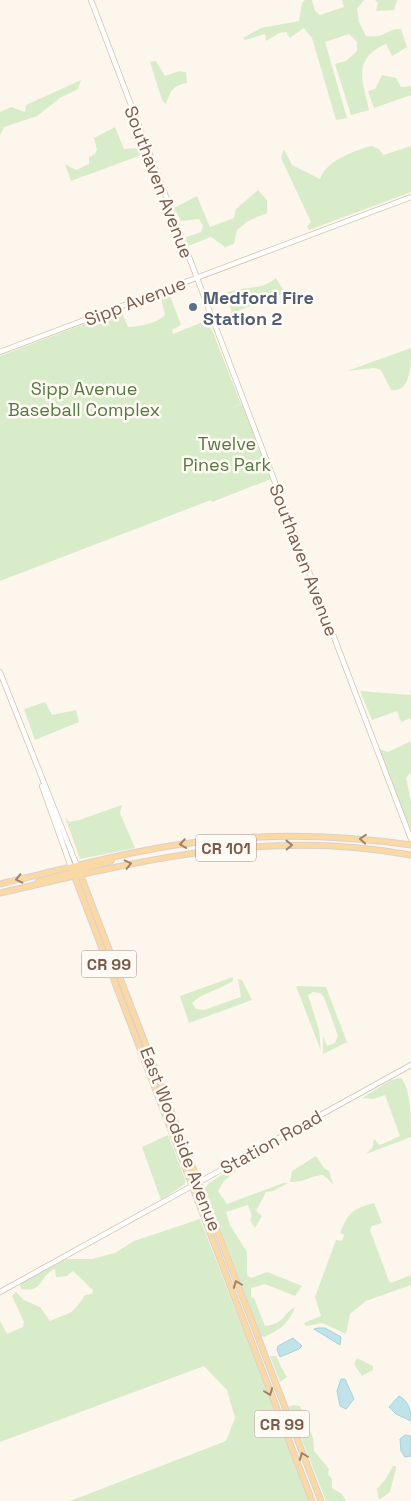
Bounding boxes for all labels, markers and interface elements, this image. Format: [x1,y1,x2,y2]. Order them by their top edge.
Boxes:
street label: Southaven Avenue [119,103,199,261]
street label: Sipp Avenue [81,271,189,331]
place label: Medford Fire Station 2 [203,286,314,330]
marker: Medford Fire Station 2 [187,301,199,313]
park label: Sipp Avenue Baseball Complex [8,377,160,421]
park label: Twelve Pines Park [183,432,272,476]
street label: Southaven Avenue [264,481,344,639]
road number: CR 101 [196,834,256,861]
one-way arrow [358,834,366,845]
one-way arrow [179,838,187,849]
one-way arrow [285,840,293,850]
one-way arrow [123,859,132,870]
one-way arrow [14,873,23,884]
road number: CR 99 [82,951,136,978]
street label: East Woodside Avenue [135,1043,227,1235]
street label: Station Road [216,1105,326,1179]
one-way arrow [233,1280,243,1288]
one-way arrow [263,1387,273,1395]
road number: CR 99 [254,1410,310,1438]
one-way arrow [298,1452,309,1461]

